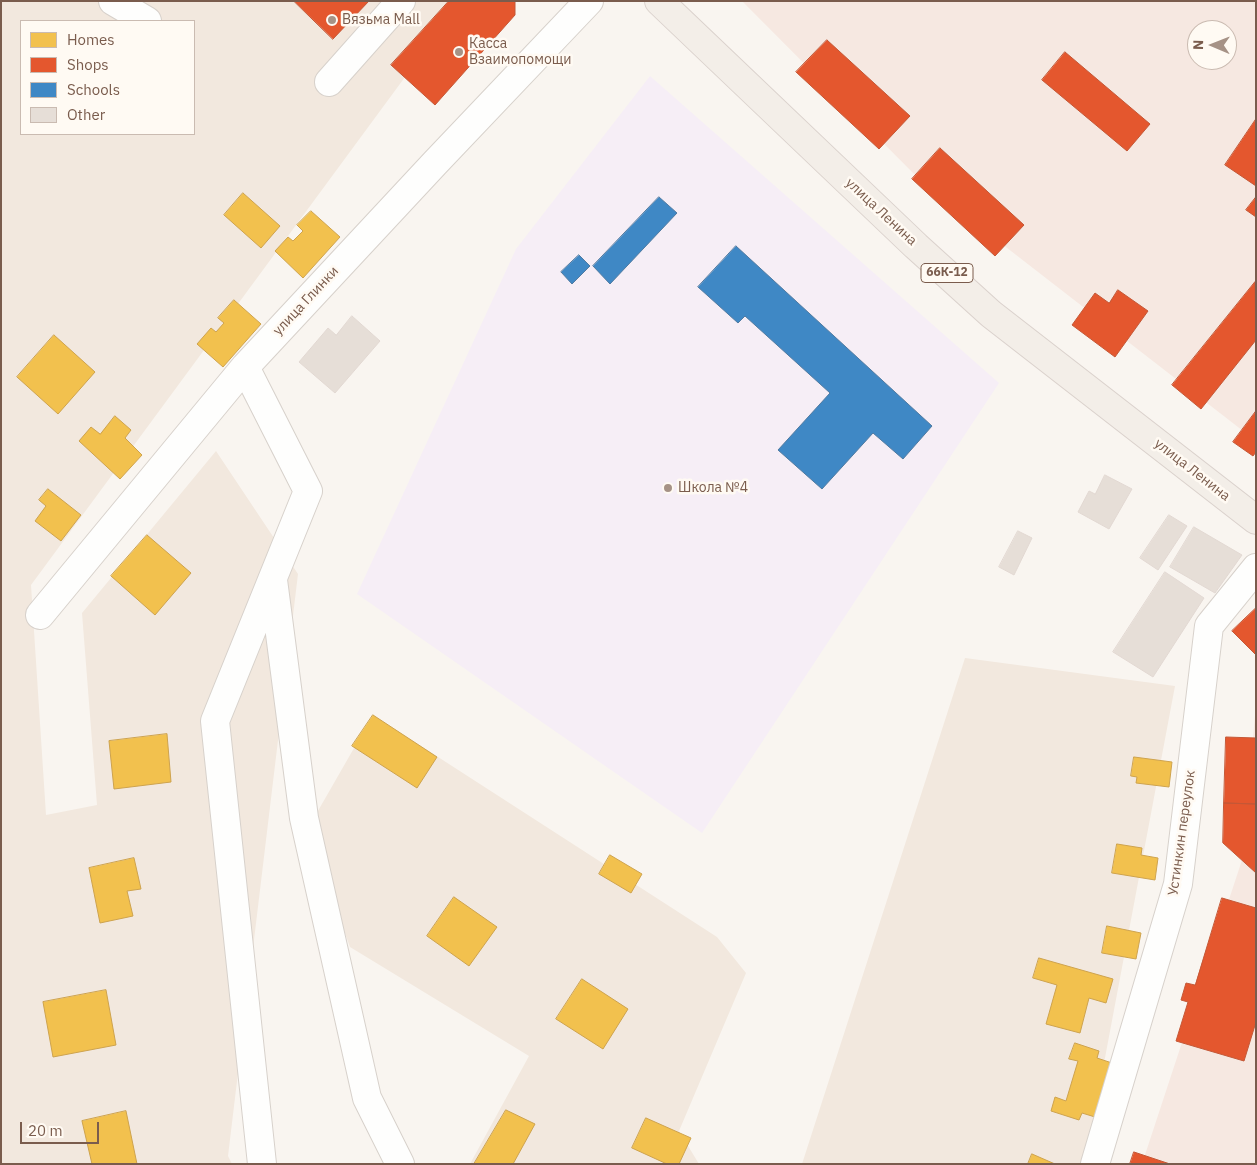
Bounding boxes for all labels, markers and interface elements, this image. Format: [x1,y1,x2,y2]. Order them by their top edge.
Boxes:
place label: Вязьма Mall [342,12,420,28]
marker: Вязьма Mall [326,14,338,26]
legend [20,20,195,135]
north arrow [1187,20,1237,70]
text: Homes [67,30,115,49]
place label: Касса Взаимопомощи [469,36,572,68]
text: N [1189,40,1207,50]
marker: Касса Взаимопомощи [453,46,465,58]
text: Shops [67,55,109,74]
text: Schools [67,80,120,99]
text: Other [67,105,105,124]
street label: улица Ленина [842,175,920,249]
street label: улица Глинки [270,263,342,339]
road number: 66К-12 [921,264,973,282]
street label: улица Ленина [1151,435,1233,505]
place label: Школа №4 [678,480,748,496]
marker: Школа №4 [662,482,674,494]
street label: Устинкин переулок [1165,769,1199,897]
scale bar [22,1112,101,1144]
text: 20 m [28,1121,63,1140]

